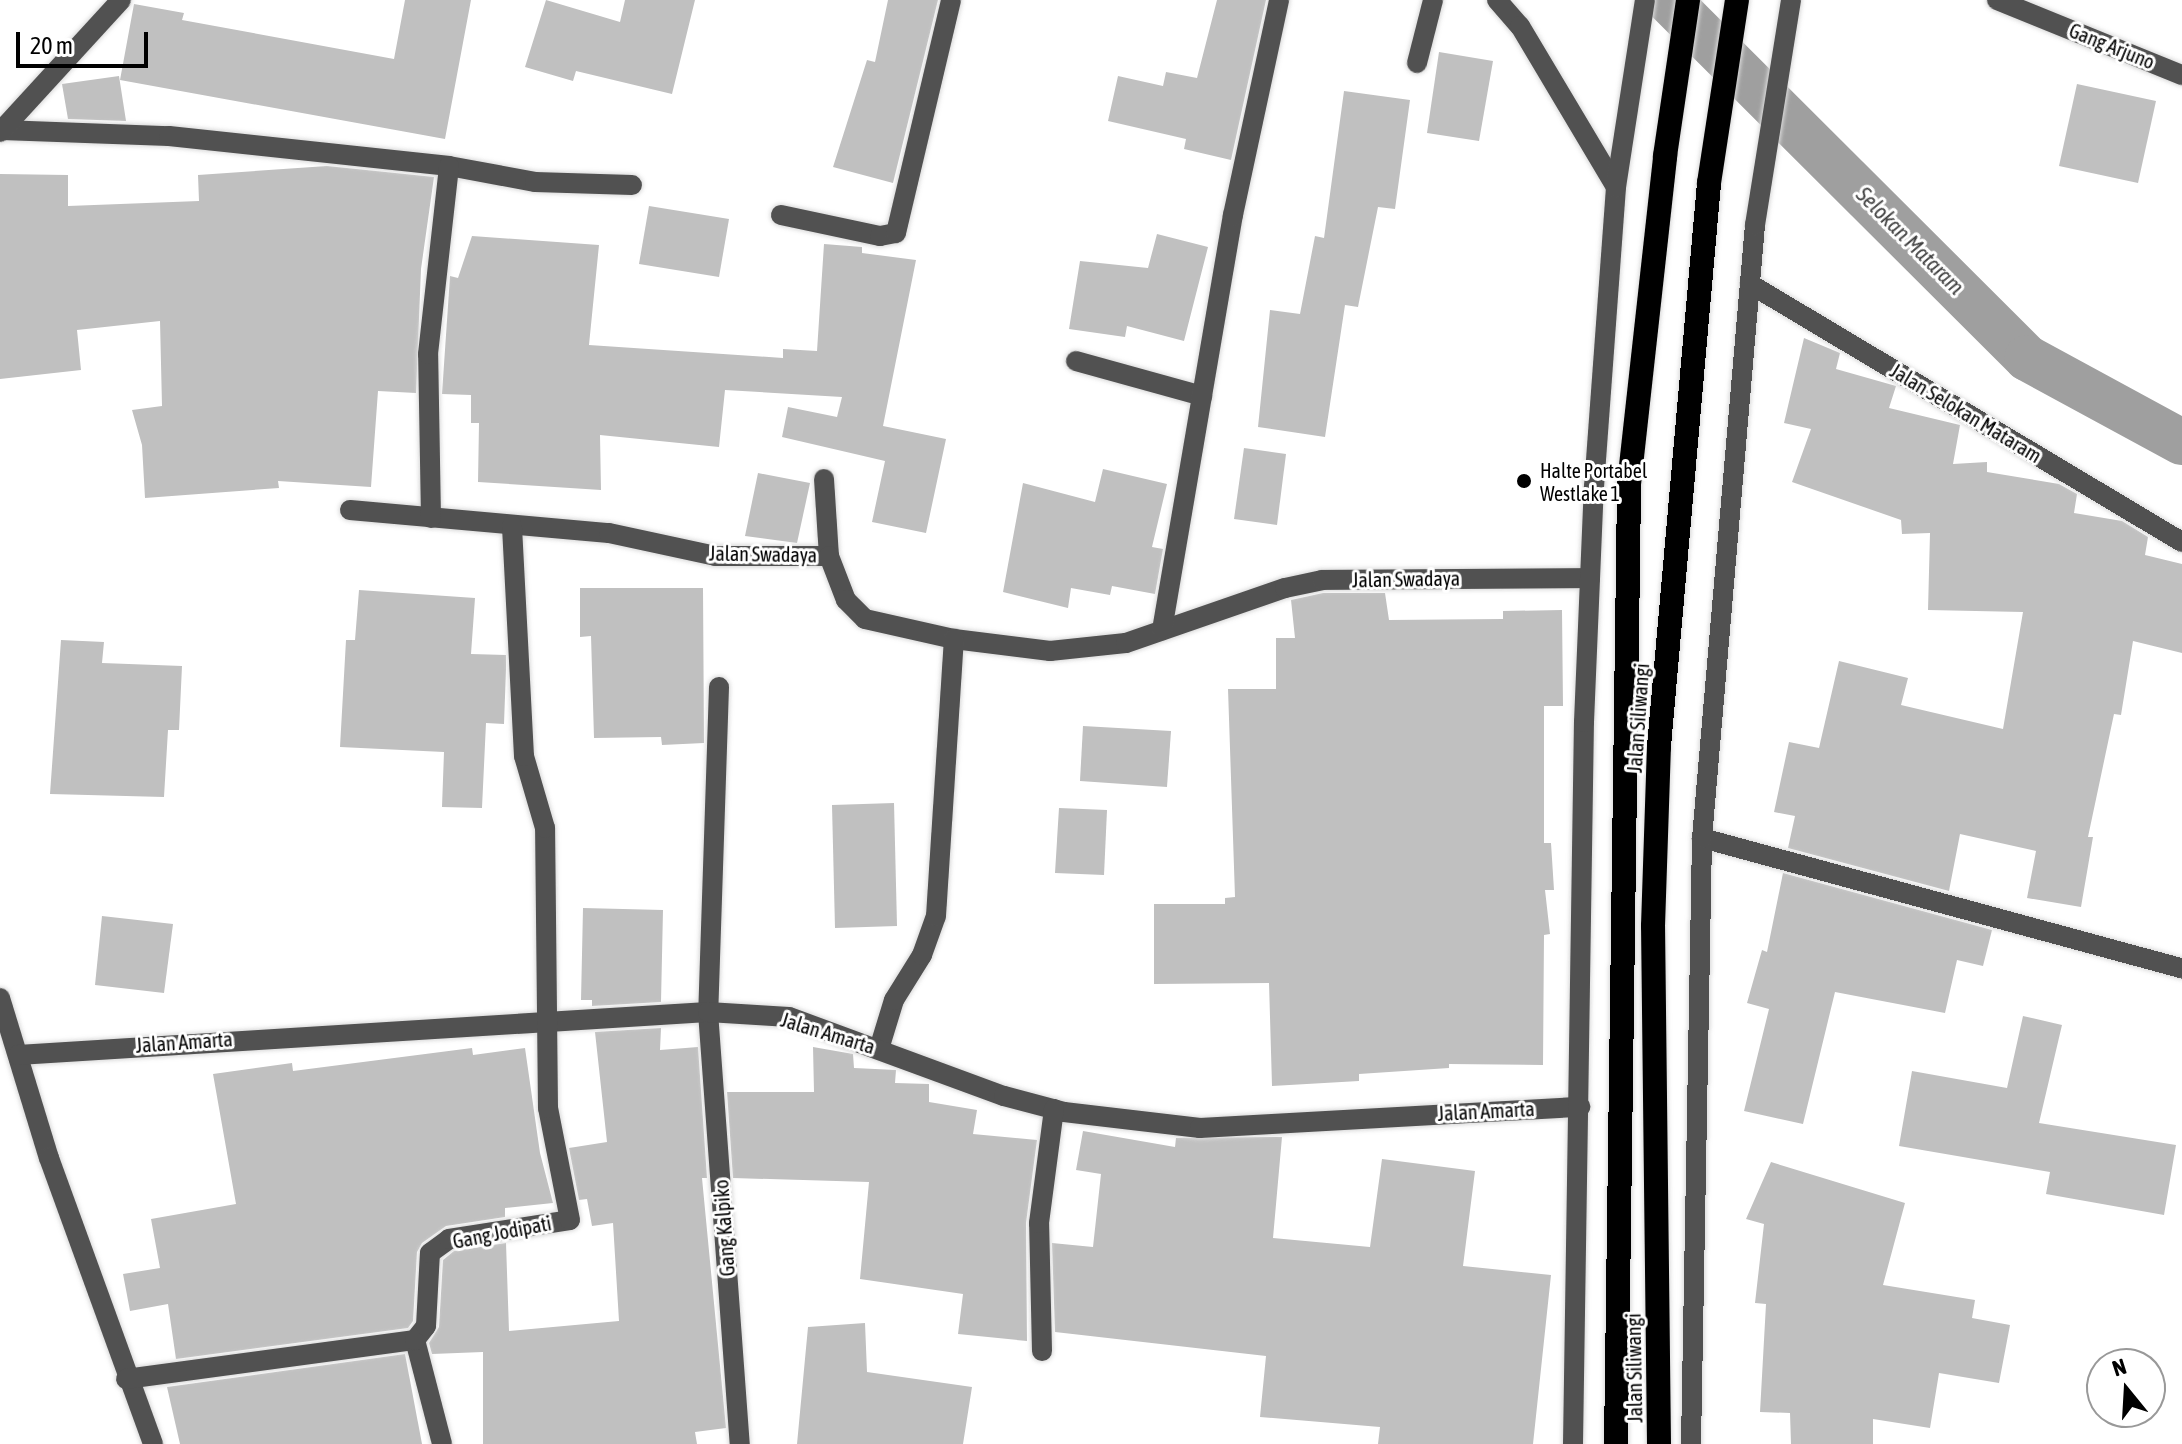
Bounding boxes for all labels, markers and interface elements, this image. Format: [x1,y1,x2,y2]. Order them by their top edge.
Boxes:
scale bar [20,16,152,66]
street label: Gang Arjuno [2066,18,2158,74]
text: 20 m [30,32,73,59]
water label: Selokan Mataram [1851,182,1969,300]
street label: Jalan Selokan Mataram [1886,358,2046,468]
place label: Halte Portabel Westlake 1 [1540,458,1647,505]
marker: Halte Portabel Westlake 1 [1515,472,1533,490]
street label: Jalan Swadaya [709,541,817,567]
street label: Jalan Swadaya [1352,566,1460,592]
street label: Jalan Siliwangi [1622,663,1654,773]
street label: Jalan Amarta [778,1007,878,1059]
street label: Jalan Amarta [135,1027,233,1057]
street label: Jalan Amarta [1437,1096,1535,1126]
street label: Gang Kalpiko [709,1179,739,1277]
street label: Gang Jodipati [451,1211,553,1253]
street label: Jalan Siliwangi [1621,1313,1647,1423]
north arrow [2086,1348,2166,1428]
text: N [2109,1353,2129,1381]

